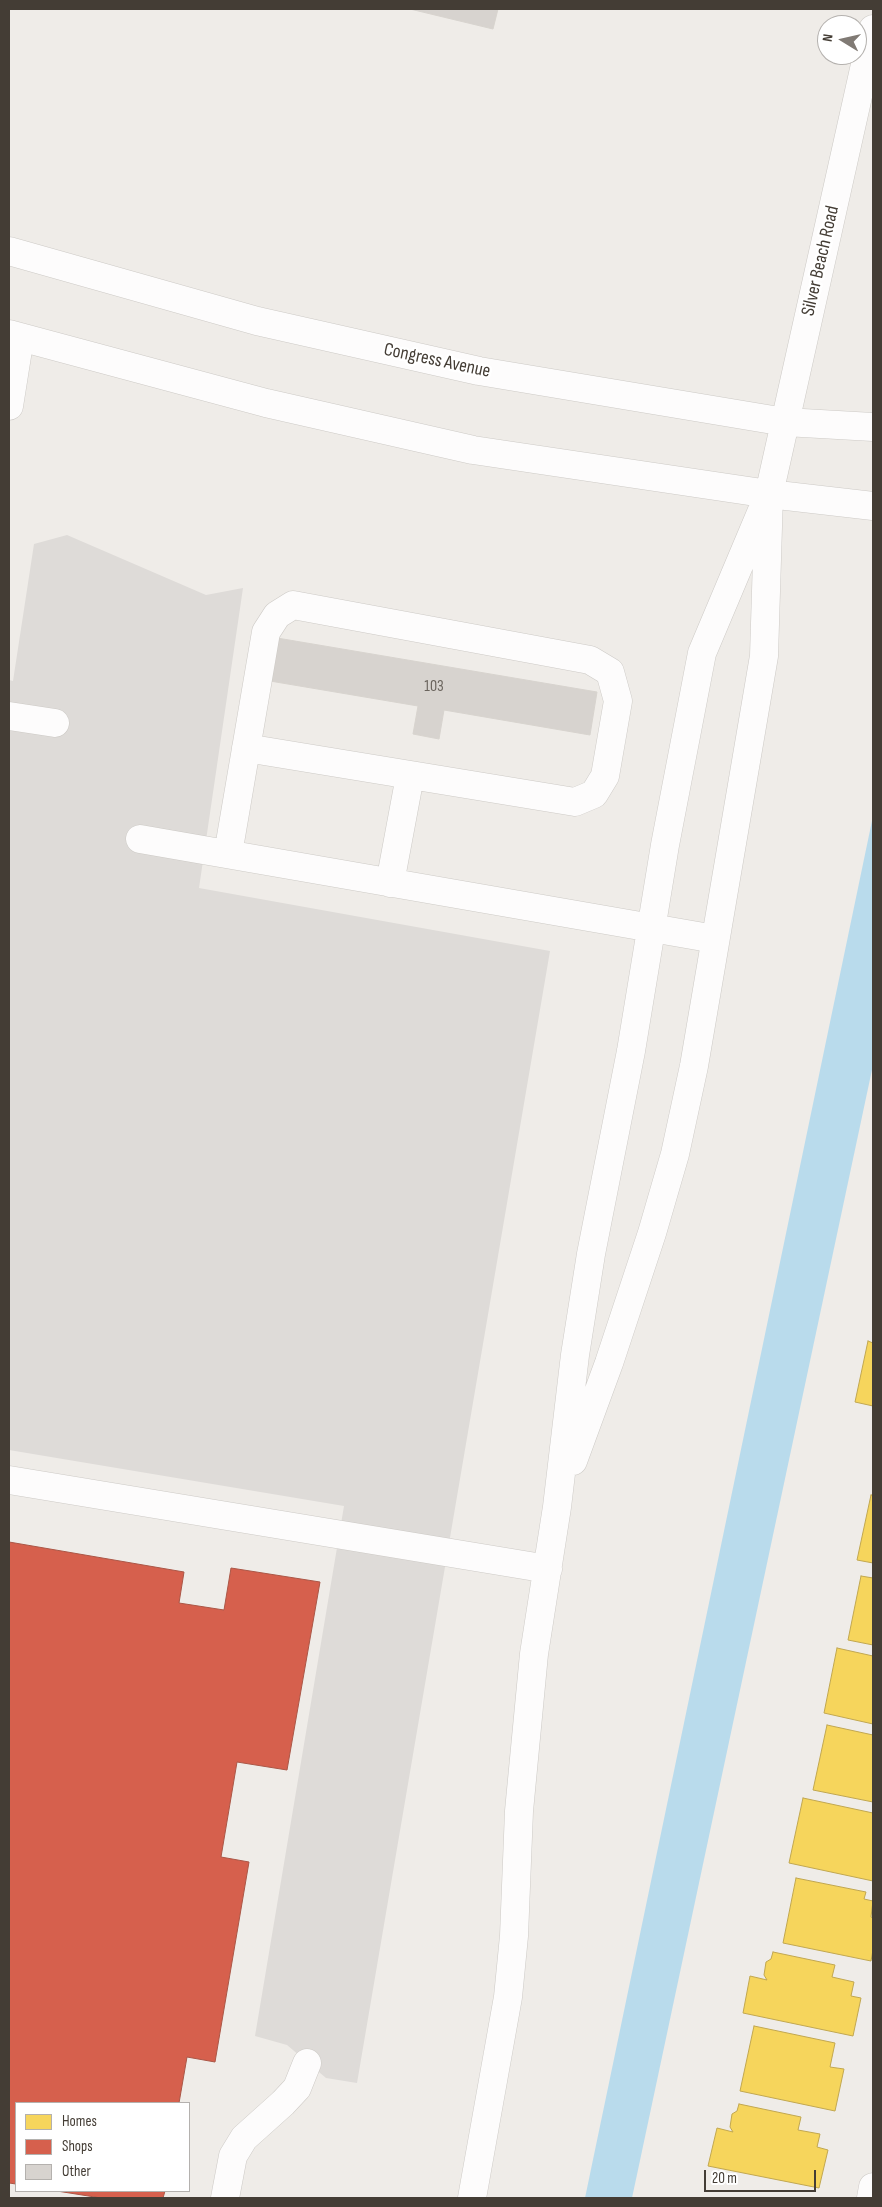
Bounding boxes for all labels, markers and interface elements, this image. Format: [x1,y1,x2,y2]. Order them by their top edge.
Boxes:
north arrow [817,15,867,65]
text: N [819,33,837,43]
street label: Silver Beach Road [797,204,845,318]
street label: Congress Avenue [382,339,492,383]
house number: 103 [424,677,444,697]
legend [15,2102,190,2192]
text: Homes [62,2112,97,2131]
text: Shops [62,2137,93,2156]
scale bar [707,2160,820,2192]
text: Other [62,2162,91,2181]
text: 20 m [712,2169,737,2188]

